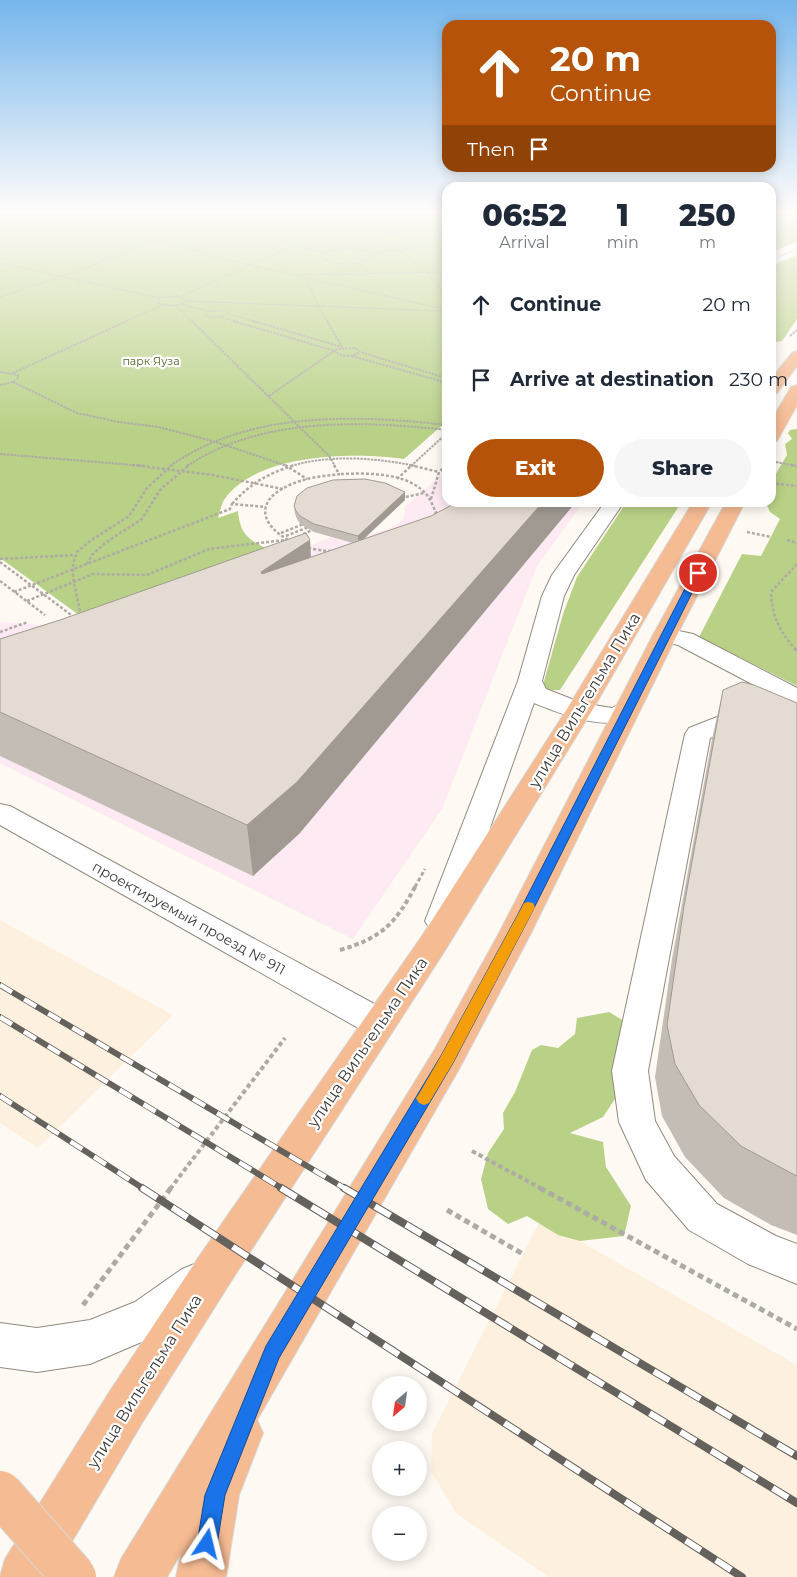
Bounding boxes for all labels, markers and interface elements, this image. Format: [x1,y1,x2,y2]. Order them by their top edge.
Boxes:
text: 20 m [550,37,641,80]
icon: ahead [467,40,532,105]
text: Continue [550,80,652,107]
icon: arrive [525,135,553,163]
text: Then [467,138,515,161]
text: 06:52 [482,197,567,234]
text: 1 [617,197,629,234]
text: 250 [679,197,736,234]
text: Arrival [499,233,550,252]
text: min [607,233,639,252]
text: m [699,233,716,252]
icon: ahead [467,291,495,319]
text: Continue [510,293,601,316]
text: 20 m [703,293,751,316]
park label: парк Яуза [122,354,180,368]
icon: arrive [467,366,495,394]
text: Arrive at destination [510,368,714,391]
text: 230 m [729,368,788,391]
button: Exit [467,439,604,497]
button: Share [614,439,751,497]
pin [677,552,719,594]
icon: arrive [684,559,712,587]
street label: улица Вильгельма Пика [524,609,644,792]
street label: проектируемый проезд № 911 [89,857,289,979]
street label: улица Вильгельма Пика [303,954,432,1132]
street label: улица Вильгельма Пика [83,1291,206,1472]
north arrow [372,1376,428,1431]
map controls [372,1376,427,1561]
button: + [372,1441,427,1496]
button: − [372,1506,427,1561]
position arrow [180,1517,232,1569]

